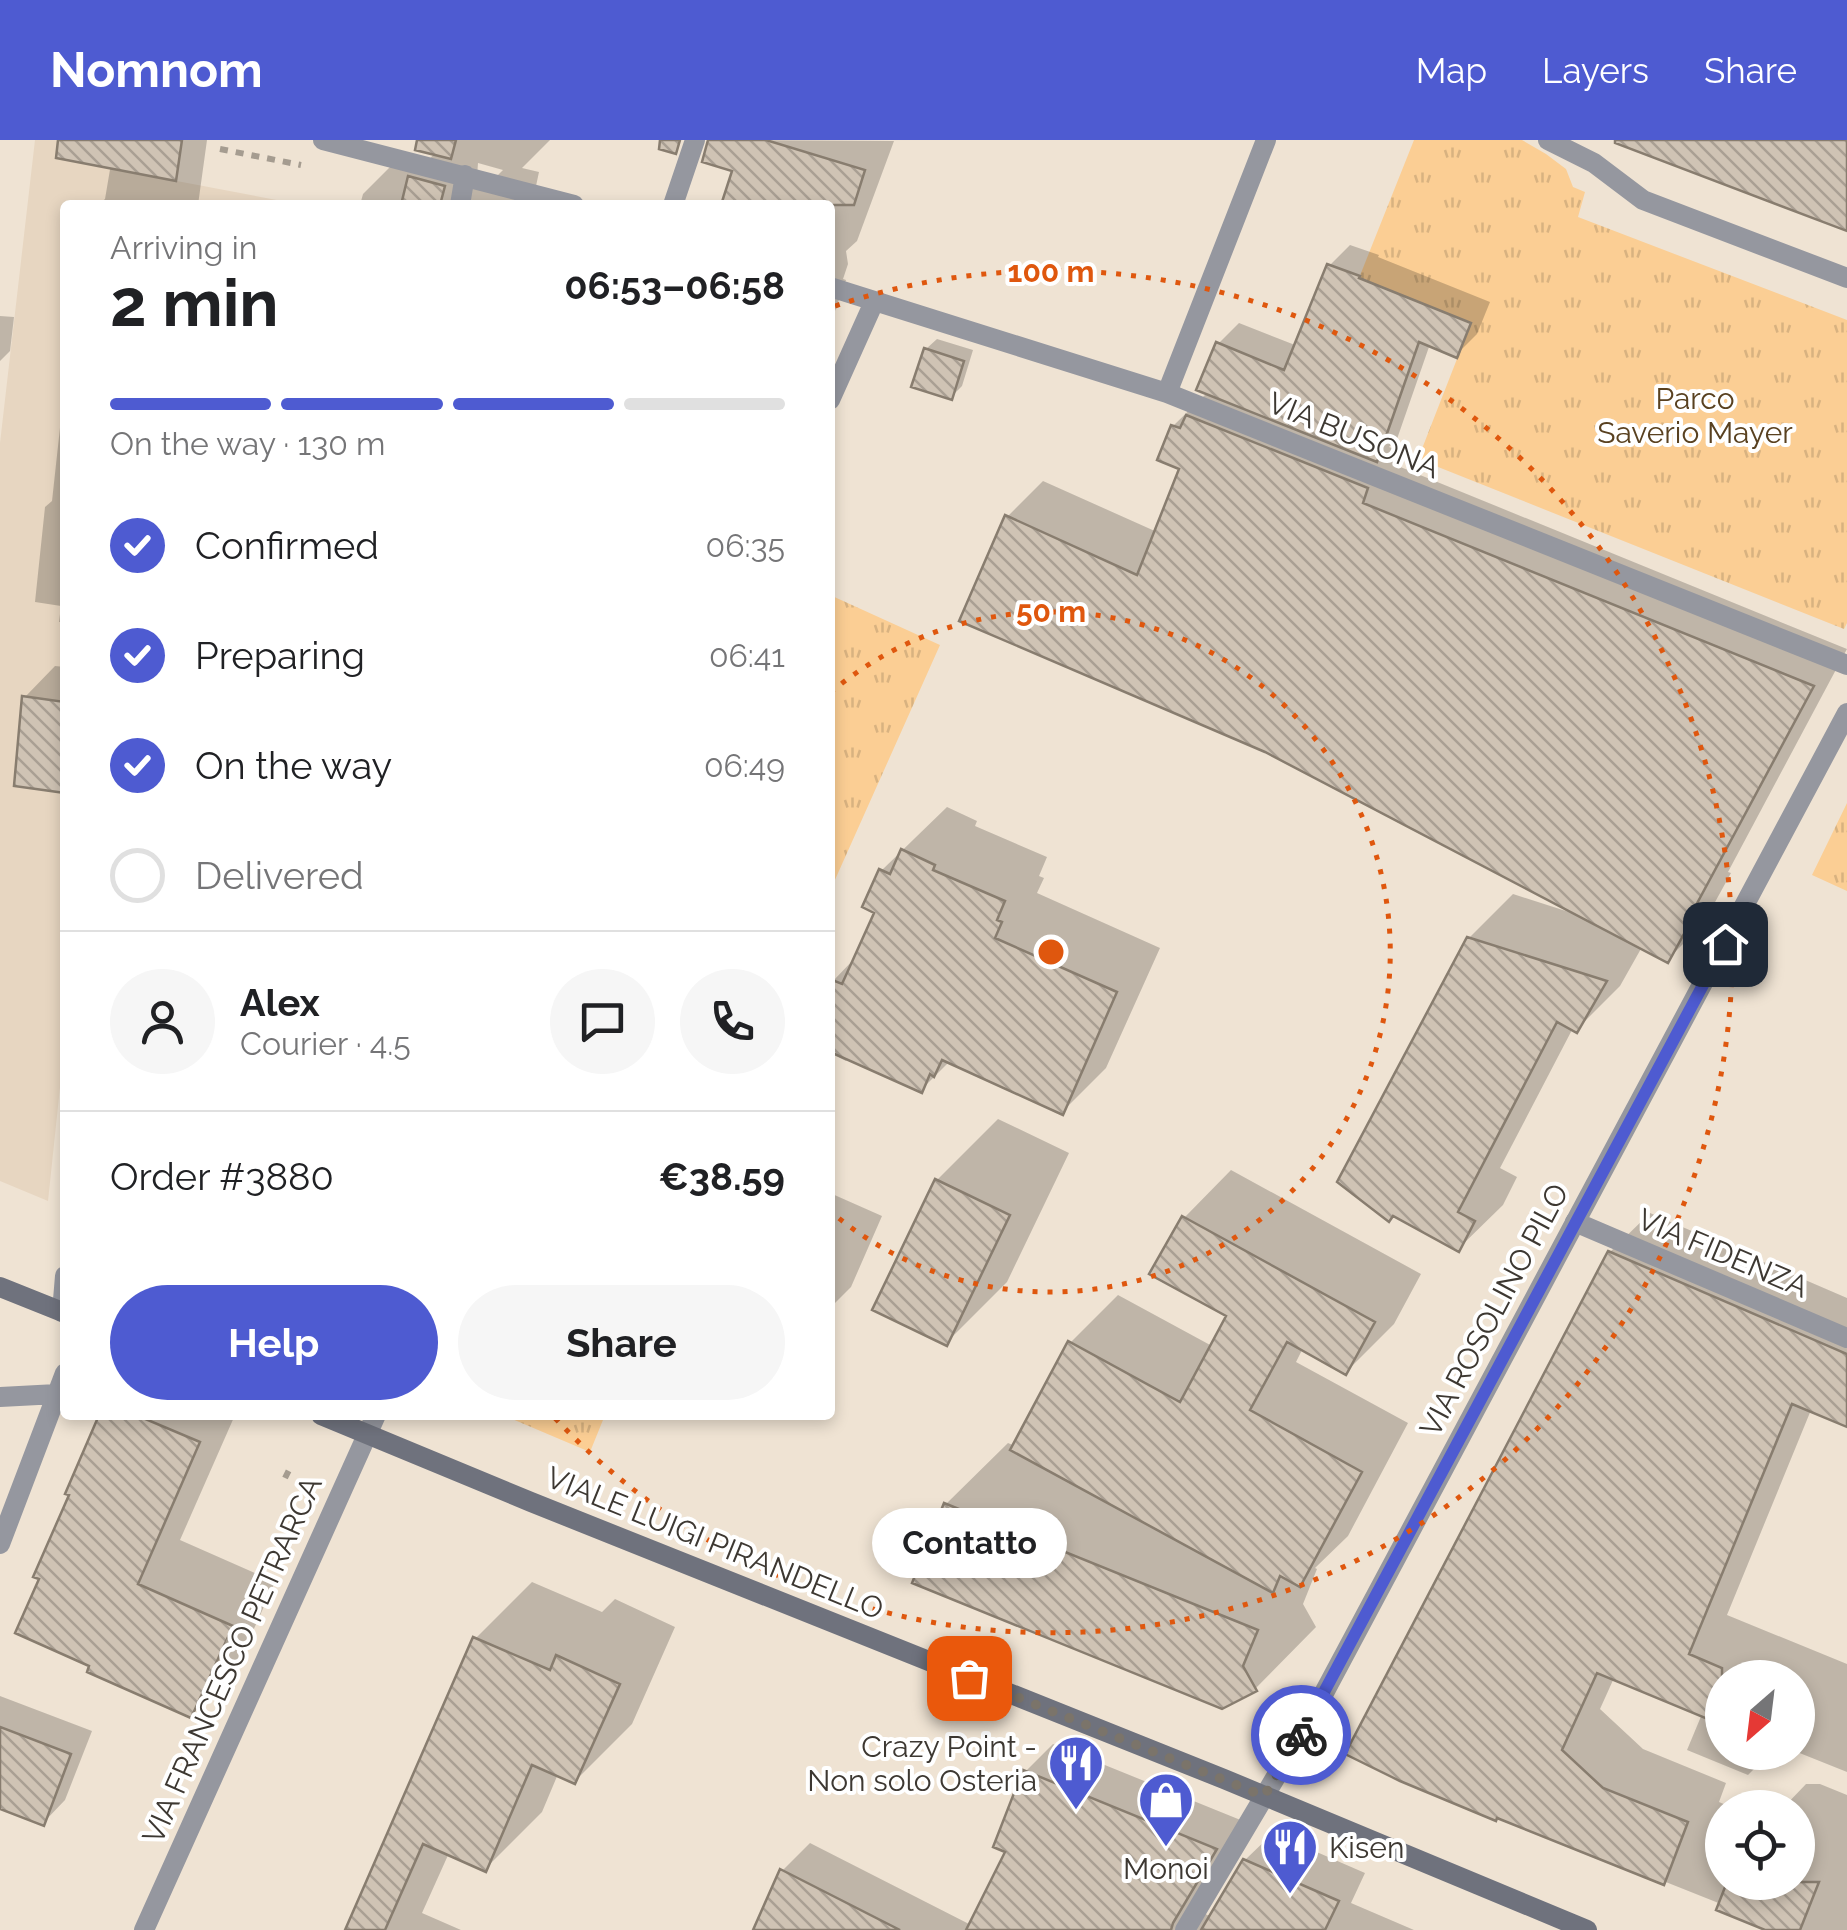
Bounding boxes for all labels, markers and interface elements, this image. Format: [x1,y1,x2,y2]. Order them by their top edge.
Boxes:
text: Nomnom [50,42,263,98]
text: Map [1416,50,1487,91]
text: Layers [1542,50,1649,91]
text: Share [1704,50,1797,91]
text: Arriving in [110,229,257,266]
text: 100 m [1008,254,1094,289]
text: 06:53–06:58 [564,263,785,308]
text: 2 min [110,265,279,341]
park label: Parco Saverio Mayer [1597,381,1793,450]
street label: VIA BUSONA [1263,385,1445,485]
text: On the way · 130 m [110,425,386,462]
icon: check [110,518,165,573]
text: Confirmed [195,523,379,568]
text: 06:35 [706,527,785,564]
text: 50 m [1016,594,1086,629]
icon: check [110,628,165,683]
text: Preparing [195,633,365,678]
text: 06:41 [709,637,785,674]
icon: check [110,738,165,793]
text: On the way [195,743,392,788]
text: 06:49 [704,747,785,784]
text: Delivered [195,853,364,898]
pin [1683,902,1768,987]
icon: home [1698,917,1753,972]
centre of rings [1033,934,1069,970]
button: person [110,969,215,1074]
button: chat [550,969,655,1074]
button: phone [680,969,785,1074]
text: Alex [240,980,320,1025]
text: Courier · 4.5 [240,1025,411,1062]
text: Order #3880 [110,1154,334,1199]
text: €38.59 [659,1154,785,1199]
street label: VIA ROSOLINO PILO [1413,1178,1575,1442]
street label: VIA FIDENZA [1632,1201,1814,1305]
button: Help [110,1285,438,1400]
button: Share [458,1285,785,1400]
street label: VIALE LUIGI PIRANDELLO [541,1459,889,1627]
street label: VIA FRANCESCO PETRARCA [135,1471,329,1849]
callout: Contatto [872,1508,1066,1578]
text: Contatto [902,1524,1037,1561]
pin [927,1636,1012,1721]
icon: bag [942,1651,997,1706]
north arrow [1705,1660,1815,1770]
map controls [1705,1660,1815,1900]
courier [1251,1685,1351,1785]
icon: bike [1274,1708,1329,1763]
place label: Crazy Point - Non solo Osteria [807,1729,1037,1798]
restaurant icon: Crazy Point - Non solo Osteria [1046,1733,1106,1812]
shop icon: Monoi [1136,1770,1196,1849]
button: locate [1705,1790,1815,1900]
restaurant icon: Kisen [1260,1817,1320,1896]
place label: Kisen [1329,1830,1404,1865]
place label: Monoi [1123,1851,1209,1886]

